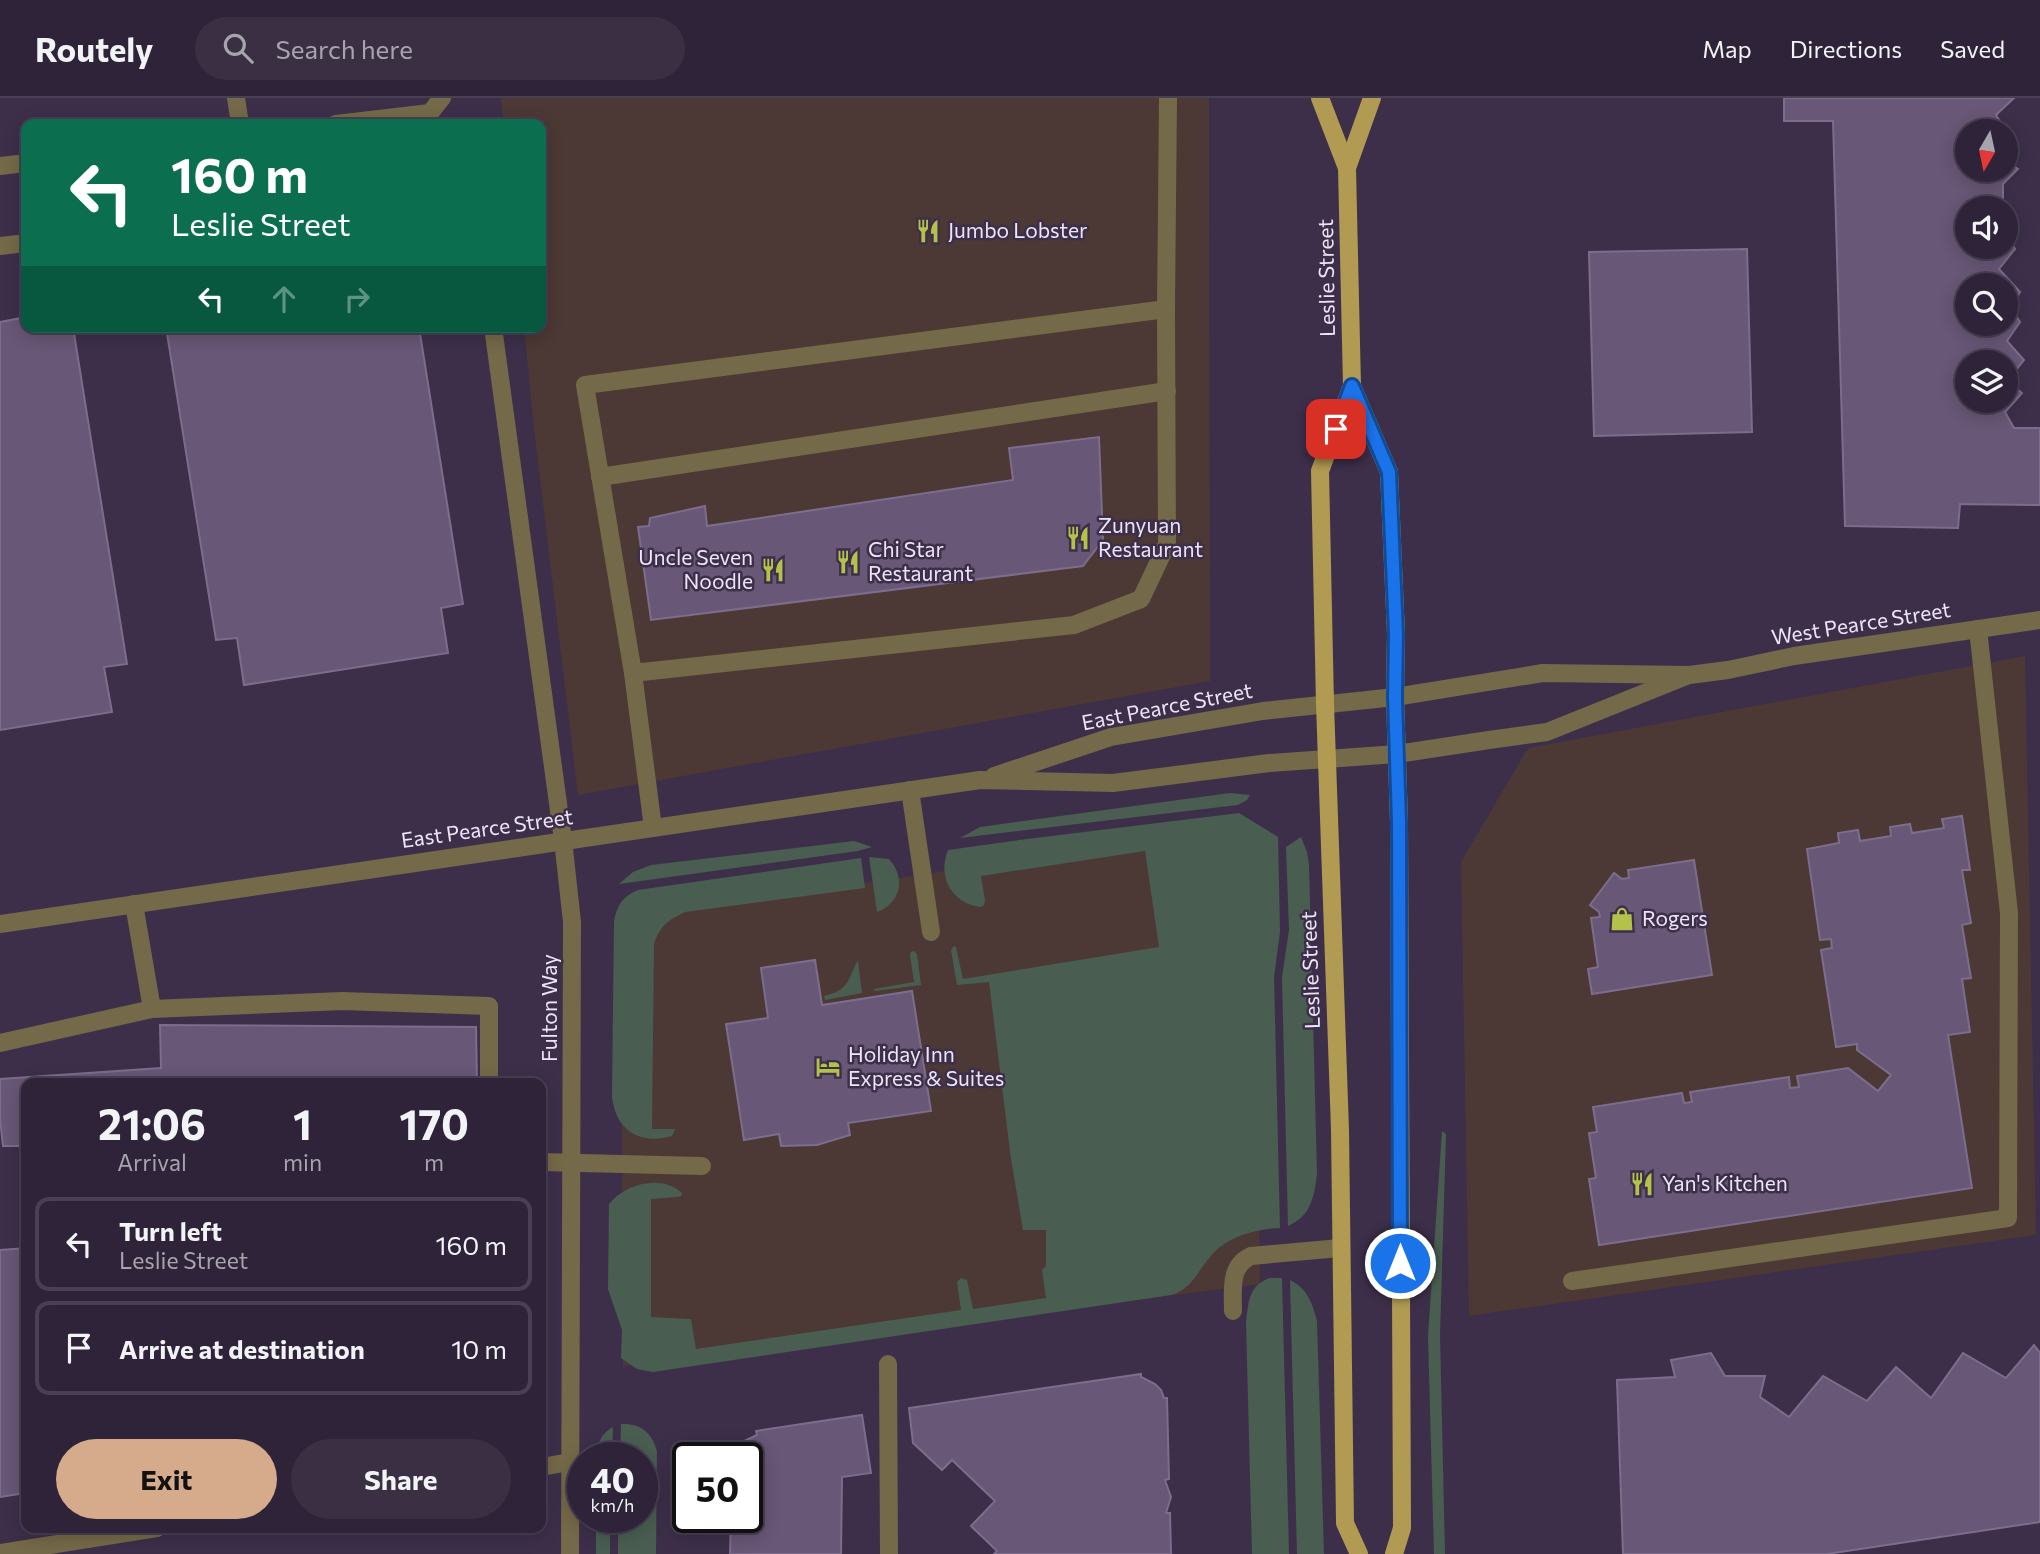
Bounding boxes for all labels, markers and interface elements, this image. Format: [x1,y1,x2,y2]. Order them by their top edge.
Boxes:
search box [195,17,685,80]
text: Routely [35,28,153,69]
icon: search [219,29,257,67]
text: Search here [275,33,413,64]
text: Map [1702,34,1752,63]
text: Directions [1790,34,1902,63]
text: Saved [1940,34,2005,63]
north arrow [1955,119,2018,182]
map controls [1955,119,2018,413]
text: 160 m [171,143,308,203]
icon: left [56,147,147,238]
button: sound [1955,196,2018,259]
text: Leslie Street [171,203,351,243]
restaurant icon: Jumbo Lobster [914,217,942,245]
place label: Jumbo Lobster [948,217,1087,242]
street label: Leslie Street [1312,219,1339,337]
button: search [1955,273,2018,336]
icon: left [192,280,230,318]
icon: ahead [265,280,303,318]
icon: right [338,280,376,318]
button: layers [1955,350,2018,413]
pin [1306,399,1366,459]
icon: arrive [1317,410,1355,448]
place label: Zunyuan Restaurant [1098,512,1203,561]
restaurant icon: Zunyuan Restaurant [1064,524,1092,552]
place label: Chi Star Restaurant [868,536,973,585]
place label: Uncle Seven Noodle [638,544,753,593]
restaurant icon: Chi Star Restaurant [834,548,862,576]
restaurant icon: Uncle Seven Noodle [759,556,787,584]
street label: West Pearce Street [1769,596,1952,649]
street label: East Pearce Street [1079,677,1254,734]
street label: East Pearce Street [399,803,574,852]
shop icon: Rogers [1608,905,1636,933]
place label: Rogers [1642,905,1708,930]
street label: Leslie Street [1295,911,1324,1029]
street label: Fulton Way [536,954,561,1062]
place label: Holiday Inn Express & Suites [848,1041,1004,1090]
hotel icon: Holiday Inn Express & Suites [814,1053,842,1081]
text: 21:06 [98,1097,206,1149]
text: 1 [293,1097,312,1149]
text: 170 [399,1097,469,1149]
text: Arrival [117,1148,187,1176]
text: min [283,1148,322,1176]
text: m [424,1148,444,1176]
restaurant icon: Yan's Kitchen [1628,1170,1656,1198]
place label: Yan's Kitchen [1662,1170,1788,1195]
text: Turn left [119,1215,222,1246]
icon: left [60,1225,98,1263]
position arrow [1363,1226,1437,1300]
text: 160 m [435,1229,507,1260]
text: Leslie Street [119,1246,248,1274]
icon: arrive [60,1329,98,1367]
text: Arrive at destination [119,1333,365,1364]
text: 10 m [451,1333,507,1364]
button: Exit [56,1439,277,1519]
button: Share [291,1439,511,1519]
speed limit sign: 50 [672,1442,763,1533]
text: 40 [590,1457,635,1500]
text: km/h [591,1494,634,1516]

